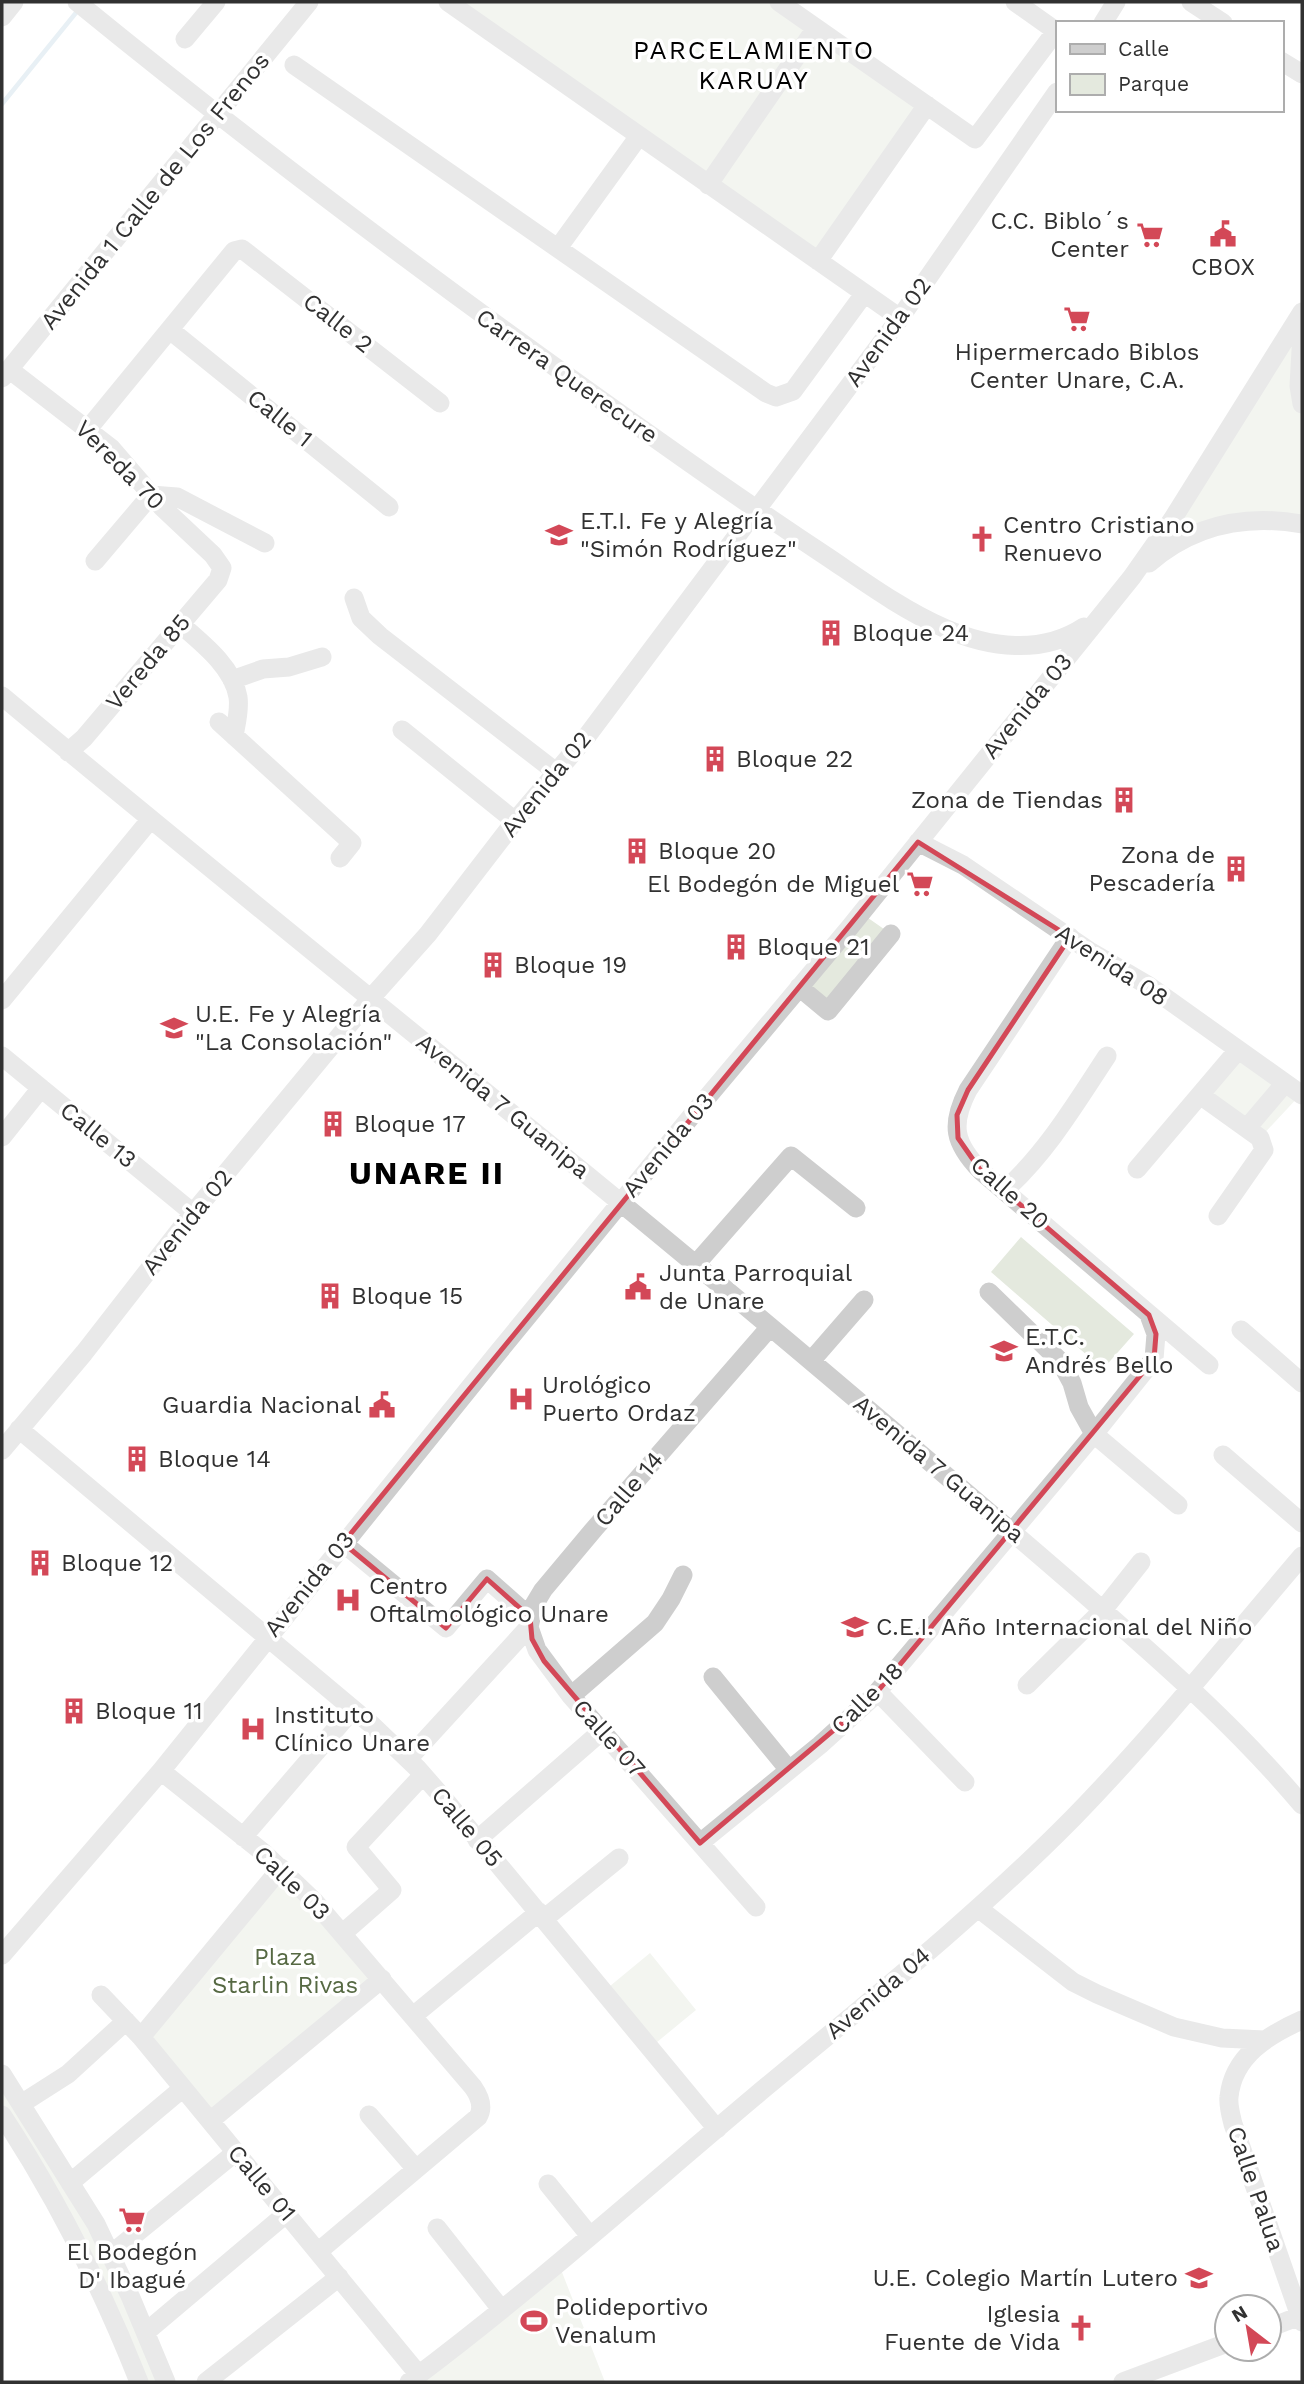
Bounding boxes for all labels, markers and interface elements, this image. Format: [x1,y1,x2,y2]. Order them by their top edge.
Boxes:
legend [1056,21,1283,112]
district label: PARCELAMIENTO KARUAY [633,35,875,95]
text: Calle [1118,36,1169,61]
street label: Avenida 1 Calle de Los Frenos [35,47,275,335]
text: Parque [1118,71,1189,96]
place label: C.C. Biblo´s Center [990,207,1129,263]
public building icon: CBOX [1208,219,1238,249]
supermarket icon: C.C. Biblo´s Center [1135,220,1165,250]
place label: CBOX [1191,253,1255,281]
street label: Avenida 02 [839,272,937,392]
street label: Calle 2 [298,287,378,359]
street label: Carrera Querecure [471,303,663,449]
supermarket icon: Hipermercado Biblos Center Unare, C.A. [1062,304,1092,334]
place label: Hipermercado Biblos Center Unare, C.A. [955,338,1199,394]
street label: Calle 1 [242,383,318,453]
street label: Vereda 70 [70,415,170,515]
place label: E.T.I. Fe y Alegría "Simón Rodríguez" [580,507,797,563]
place label: Centro Cristiano Renuevo [1003,511,1195,567]
school or university icon: E.T.I. Fe y Alegría "Simón Rodríguez" [544,520,574,550]
church icon: Centro Cristiano Renuevo [967,524,997,554]
street label: Vereda 85 [100,608,196,716]
building icon: Bloque 24 [816,618,846,648]
place label: Bloque 24 [852,619,969,647]
street label: Avenida 03 [976,648,1078,764]
street label: Avenida 02 [495,726,597,842]
building icon: Bloque 22 [700,744,730,774]
place label: Bloque 22 [736,745,853,773]
building icon: Zona de Tiendas [1109,785,1139,815]
place label: Zona de Tiendas [911,786,1103,814]
building icon: Bloque 20 [622,836,652,866]
place label: Bloque 20 [658,837,776,865]
place label: Zona de Pescadería [1088,841,1215,897]
building icon: Zona de Pescadería [1221,854,1251,884]
supermarket icon: El Bodegón de Miguel [905,869,935,899]
place label: El Bodegón de Miguel [647,870,900,898]
street label: Avenida 08 [1050,918,1174,1012]
building icon: Bloque 21 [721,932,751,962]
place label: Bloque 21 [757,933,870,961]
building icon: Bloque 19 [478,950,508,980]
place label: Bloque 19 [514,951,627,979]
place label: U.E. Fe y Alegría "La Consolación" [195,1000,392,1056]
school or university icon: U.E. Fe y Alegría "La Consolación" [159,1013,189,1043]
street label: Avenida 7 Guanipa [411,1028,595,1184]
street label: Avenida 03 [616,1087,720,1203]
street label: Calle 13 [54,1096,142,1174]
building icon: Bloque 17 [318,1109,348,1139]
place label: Bloque 17 [354,1110,466,1138]
street label: Calle 20 [965,1151,1055,1235]
district label: UNARE II [349,1154,505,1192]
street label: Avenida 02 [136,1164,238,1280]
place label: Junta Parroquial de Unare [659,1259,853,1315]
public building icon: Junta Parroquial de Unare [623,1272,653,1302]
building icon: Bloque 15 [315,1281,345,1311]
place label: Bloque 15 [351,1282,463,1310]
place label: E.T.C. Andrés Bello [1025,1323,1173,1379]
school or university icon: E.T.C. Andrés Bello [989,1336,1019,1366]
place label: Urológico Puerto Ordaz [542,1371,696,1427]
hospital icon: Urológico Puerto Ordaz [506,1384,536,1414]
street label: Avenida 7 Guanipa [848,1389,1030,1549]
public building icon: Guardia Nacional [367,1390,397,1420]
place label: Guardia Nacional [162,1391,362,1419]
building icon: Bloque 14 [122,1444,152,1474]
place label: Bloque 14 [158,1445,271,1473]
street label: Calle 14 [589,1446,669,1532]
street label: Avenida 03 [258,1526,360,1642]
building icon: Bloque 12 [25,1548,55,1578]
place label: Bloque 12 [61,1549,173,1577]
place label: Centro Oftalmológico Unare [369,1572,609,1628]
hospital icon: Centro Oftalmológico Unare [333,1585,363,1615]
school or university icon: C.E.I. Año Internacional del Niño [840,1612,870,1642]
place label: C.E.I. Año Internacional del Niño [876,1613,1252,1641]
street label: Calle 18 [825,1656,909,1740]
street label: Calle 07 [567,1693,651,1783]
building icon: Bloque 11 [59,1696,89,1726]
place label: Bloque 11 [95,1697,203,1725]
place label: Instituto Clínico Unare [274,1701,430,1757]
hospital icon: Instituto Clínico Unare [238,1714,268,1744]
street label: Calle 05 [426,1781,508,1873]
street label: Calle 03 [248,1840,336,1926]
street label: Avenida 04 [820,1941,936,2045]
park label: Plaza Starlin Rivas [212,1943,358,1999]
street label: Calle Palua [1221,2123,1291,2255]
street label: Calle 01 [222,2139,302,2227]
supermarket icon: El Bodegón D' Ibagué [117,2205,147,2235]
place label: El Bodegón D' Ibagué [67,2238,198,2294]
school or university icon: U.E. Colegio Martín Lutero [1184,2263,1214,2293]
place label: U.E. Colegio Martín Lutero [872,2264,1178,2292]
place label: Polideportivo Venalum [555,2293,708,2349]
north arrow [1213,2293,1283,2363]
place label: Iglesia Fuente de Vida [884,2300,1060,2356]
text: N [1228,2300,1251,2327]
sports icon: Polideportivo Venalum [519,2306,549,2336]
church icon: Iglesia Fuente de Vida [1066,2313,1096,2343]

